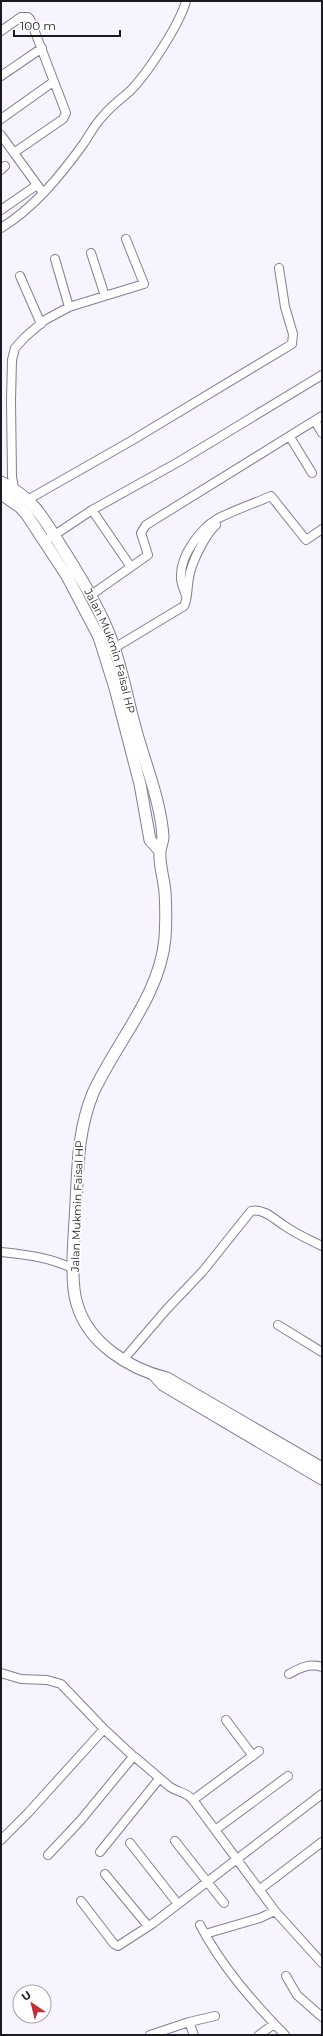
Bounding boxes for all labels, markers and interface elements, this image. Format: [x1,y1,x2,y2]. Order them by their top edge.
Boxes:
scale bar [14,12,120,38]
text: 100 m [20,18,56,33]
street label: Jalan Mukmin Faisal HP [81,585,138,715]
street label: Jalan Mukmin Faisal HP [68,1140,86,1273]
north arrow [12,1984,52,2024]
text: U [19,1988,34,2004]

